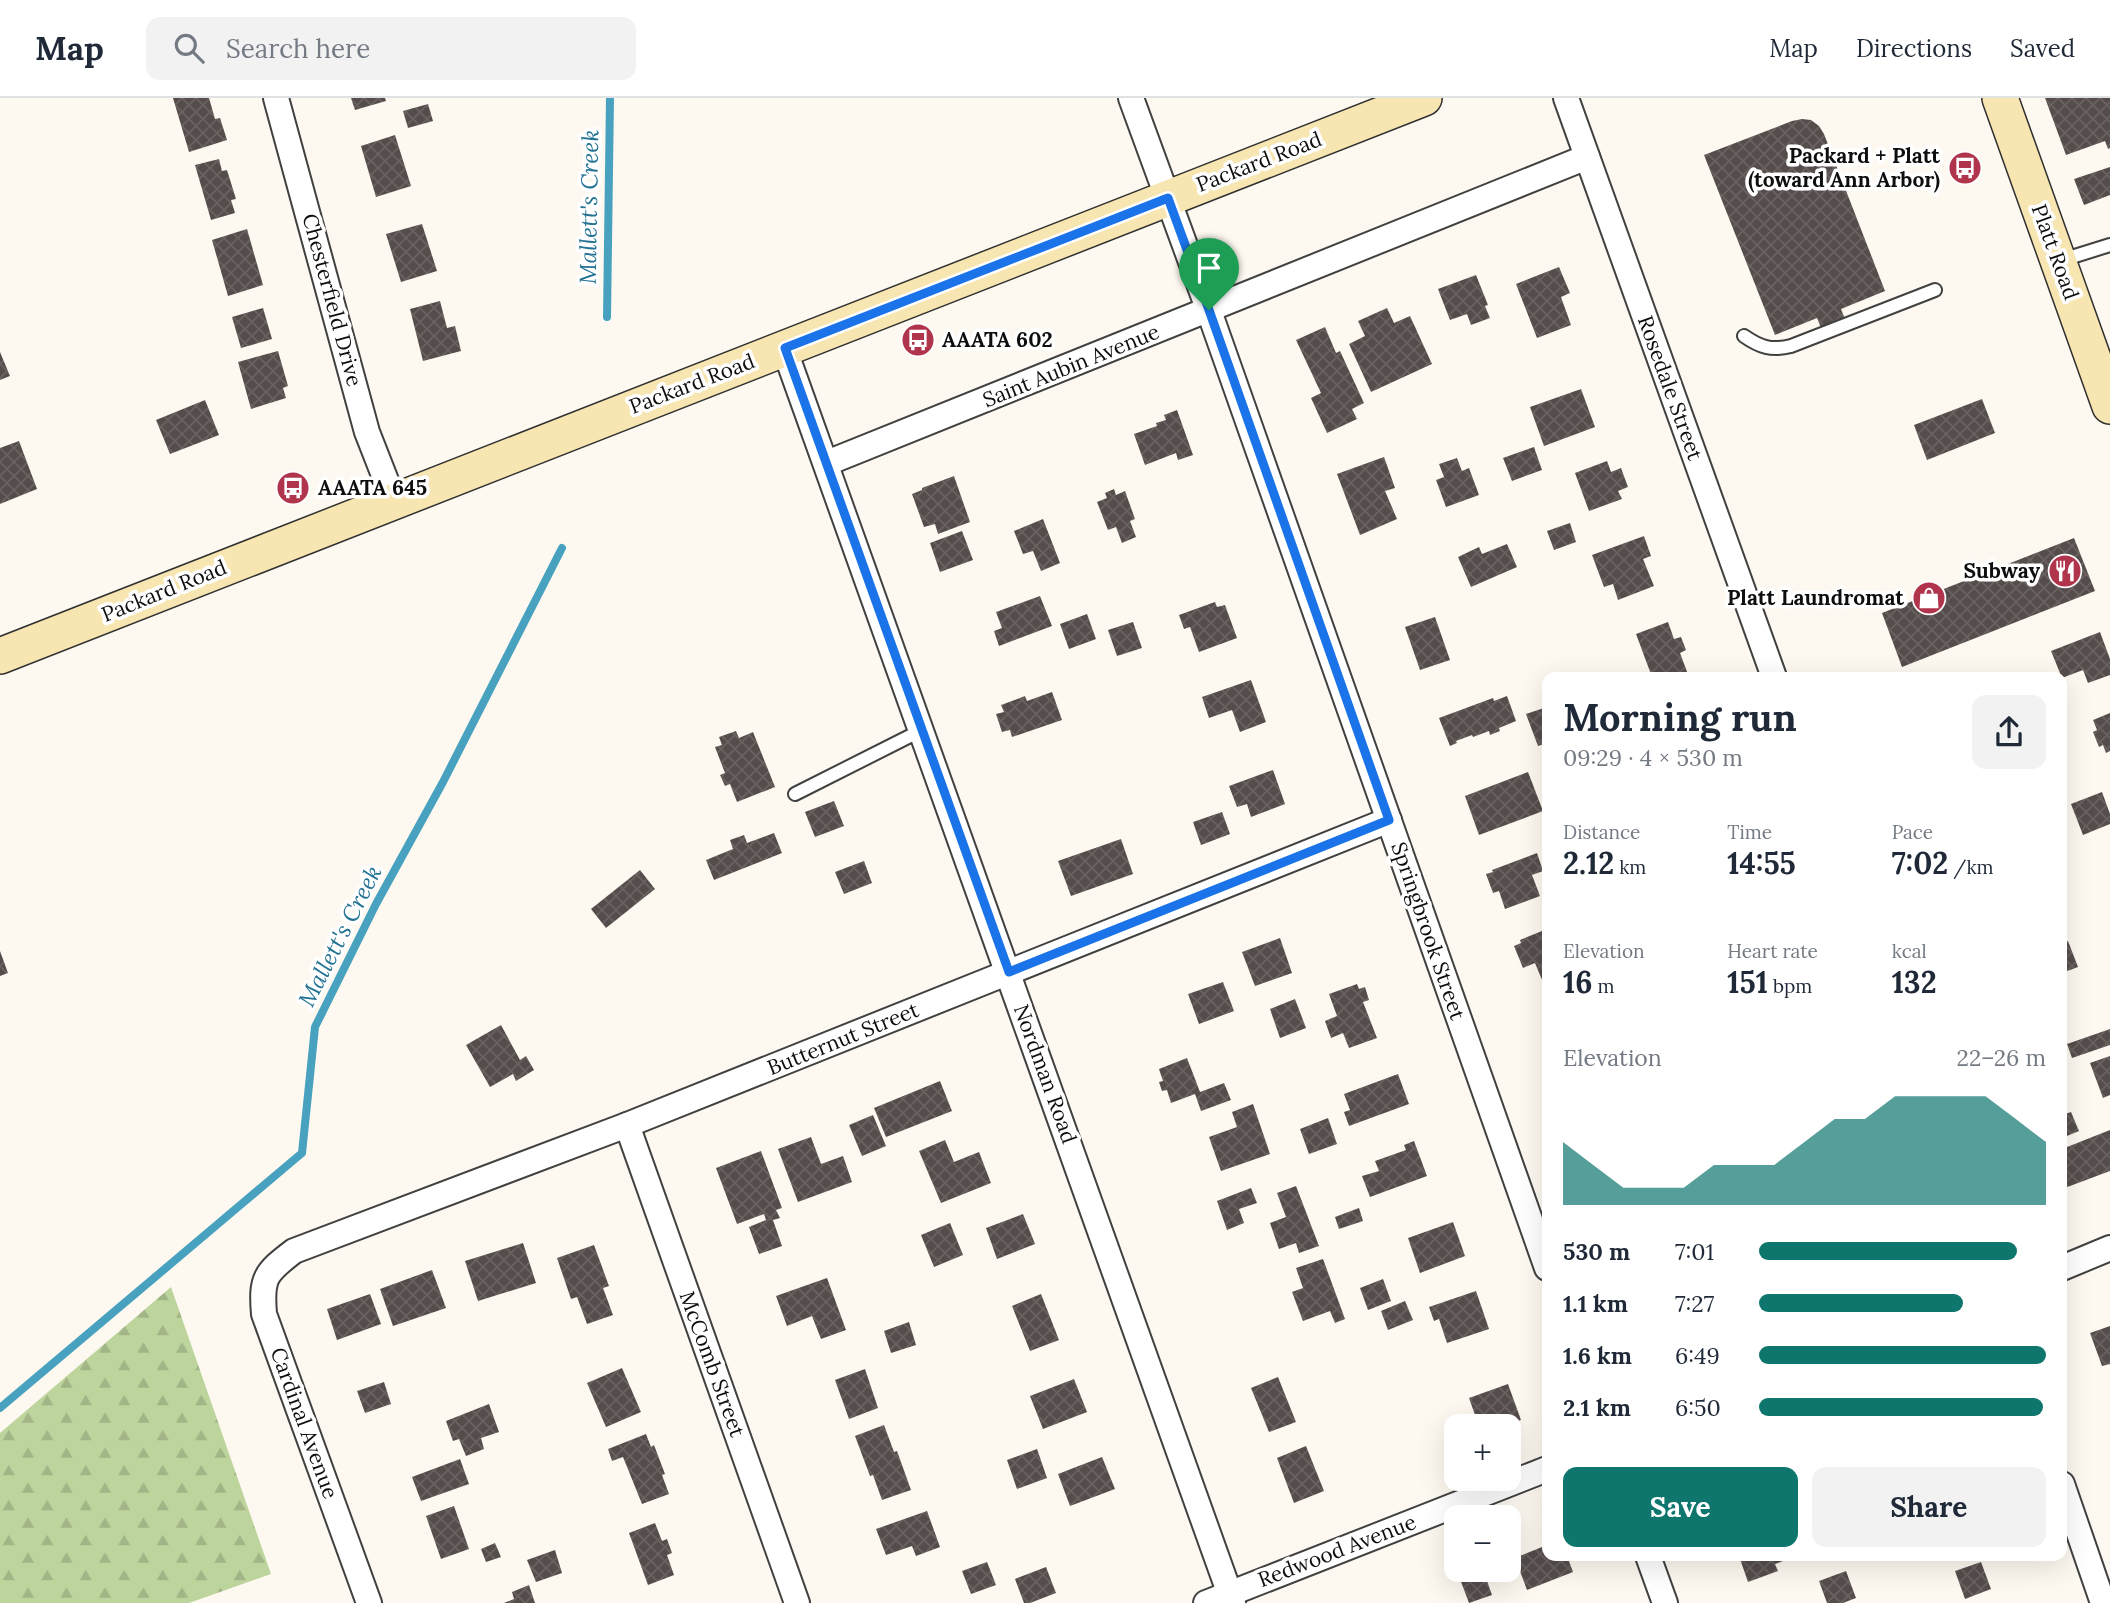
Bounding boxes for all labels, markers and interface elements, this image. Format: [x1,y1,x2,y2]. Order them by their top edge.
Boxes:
search box [146,17,636,80]
text: Map [35,27,104,69]
icon: search [170,29,208,67]
text: Search here [226,32,370,65]
text: Map [1769,33,1818,64]
text: Directions [1856,33,1972,64]
text: Saved [2010,33,2075,64]
street label: Packard Road [1192,125,1325,198]
water label: Mallett's Creek [573,129,604,285]
place label: Packard + Platt (toward Ann Arbor) [1748,142,1940,193]
bus stop icon: Packard + Platt (toward Ann Arbor) [1946,149,1984,187]
street label: Platt Road [2026,200,2085,303]
street label: Chesterfield Drive [296,211,369,389]
pin [1179,238,1239,310]
icon: arrive [1190,249,1228,287]
street label: Rosedale Street [1632,312,1709,465]
street label: Saint Aubin Avenue [979,318,1163,413]
bus stop icon: AAATA 602 [899,321,937,359]
place label: AAATA 602 [942,326,1053,353]
street label: Packard Road [625,347,758,420]
bus stop icon: AAATA 645 [274,469,312,507]
place label: AAATA 645 [318,474,427,501]
restaurant icon: Subway [2046,552,2084,590]
street label: Packard Road [97,553,230,628]
place label: Subway [1963,557,2040,584]
shop icon: Platt Laundromat [1910,579,1948,617]
place label: Platt Laundromat [1727,584,1904,611]
text: Morning run [1563,693,1797,741]
button: share [1972,695,2046,769]
text: 09:29 · 4 × 530 m [1563,743,1743,772]
text: Distance [1563,820,1640,844]
text: Time [1727,820,1772,844]
text: Pace [1892,820,1933,844]
street label: Springbrook Street [1385,838,1472,1024]
text: 2.12 [1563,844,1614,882]
text: 14:55 [1727,844,1796,882]
text: 7:02 [1892,844,1948,882]
text: km [1614,855,1646,879]
text: /km [1948,855,1994,879]
water label: Mallett's Creek [292,860,388,1011]
text: Elevation [1563,939,1645,963]
text: Heart rate [1727,939,1818,963]
text: kcal [1892,939,1927,963]
text: 16 [1563,963,1592,1001]
text: 151 [1727,963,1768,1001]
text: 132 [1892,963,1937,1001]
text: m [1592,974,1614,998]
text: bpm [1768,974,1812,998]
street label: Butternut Street [763,996,923,1081]
street label: Nordman Road [1008,1001,1083,1147]
text: Elevation [1563,1043,1662,1072]
text: 22–26 m [1957,1043,2046,1072]
text: 530 m [1563,1237,1630,1266]
text: 7:01 [1675,1237,1714,1266]
street label: McComb Street [674,1287,752,1441]
text: 1.1 km [1563,1289,1628,1318]
text: 7:27 [1675,1289,1714,1318]
text: 1.6 km [1563,1341,1632,1370]
text: 6:49 [1675,1341,1720,1370]
street label: Cardinal Avenue [265,1343,344,1502]
text: 2.1 km [1563,1393,1631,1422]
text: 6:50 [1675,1393,1721,1422]
map controls [1444,1414,1521,1582]
button: + [1444,1414,1521,1491]
button: Save [1563,1467,1798,1547]
button: Share [1812,1467,2046,1547]
button: − [1444,1505,1521,1582]
street label: Redwood Avenue [1254,1508,1420,1593]

